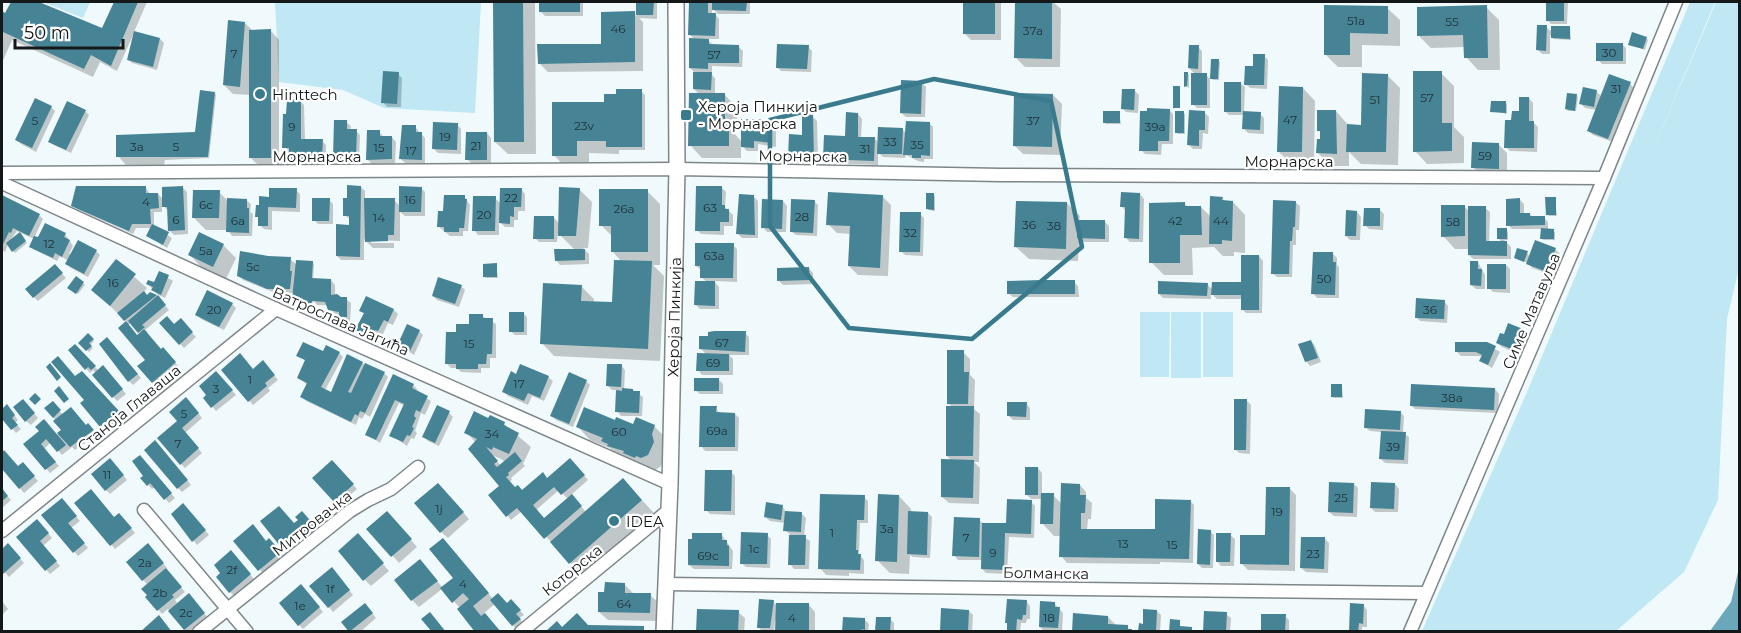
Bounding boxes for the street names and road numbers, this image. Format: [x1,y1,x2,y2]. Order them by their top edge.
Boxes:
street label: Морнарска [758,146,848,166]
street label: Морнарска [272,147,362,166]
street label: Морнарска [1244,152,1334,171]
street label: Симе Матавуља [1498,250,1564,372]
street label: Хероја Пинкија [663,257,685,377]
street label: Ватрослава Јагића [270,282,412,360]
street label: Станоја Главаша [73,360,185,456]
street label: Митровачка [268,486,356,560]
street label: Которска [538,540,606,600]
street label: Болманска [1003,563,1089,583]

